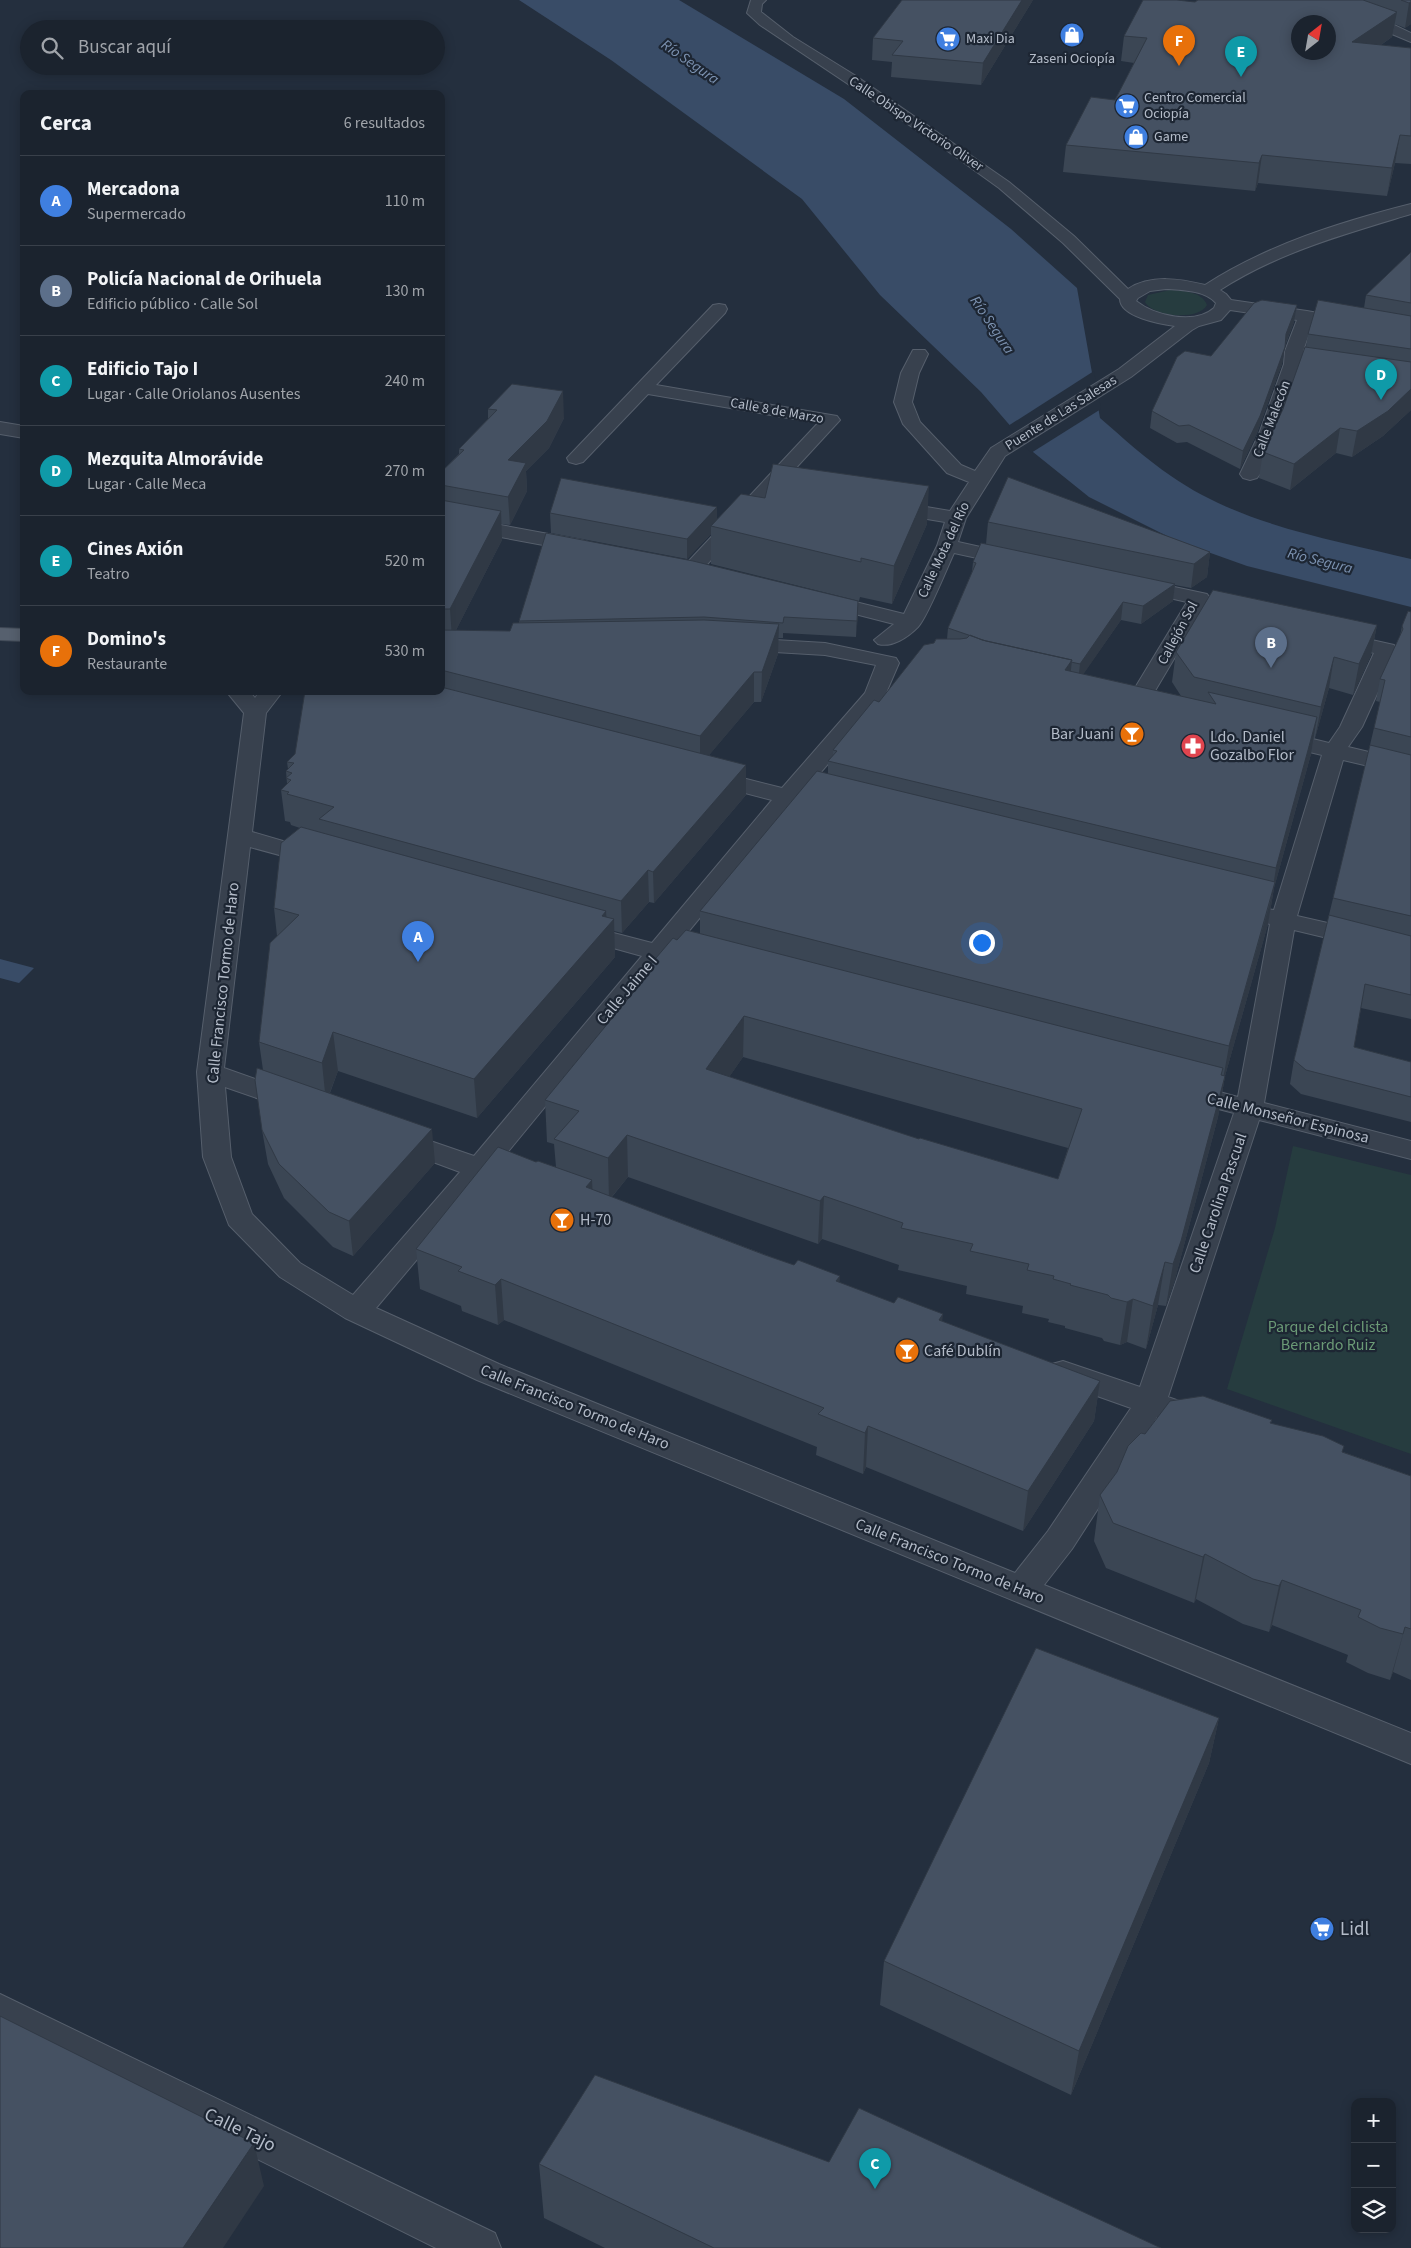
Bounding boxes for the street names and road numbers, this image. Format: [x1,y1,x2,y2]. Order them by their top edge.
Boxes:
street label: Calle Obispo Victorio Oliver [845,71,988,177]
street label: Puente de Las Salesas [1001,370,1121,455]
street label: Calle Malecón [1248,378,1296,460]
street label: Calle 8 de Marzo [729,393,825,429]
street label: Calle Mota del Río [913,499,975,601]
street label: Callejón Sol [1153,597,1203,668]
street label: Calle Francisco Tormo de Haro [201,881,245,1085]
street label: Calle Jaime I [591,950,663,1030]
street label: Calle Monseñor Espinosa [1205,1087,1371,1149]
street label: Calle Carolina Pascual [1184,1130,1252,1276]
street label: Calle Francisco Tormo de Haro [477,1359,673,1455]
street label: Calle Francisco Tormo de Haro [852,1513,1048,1609]
street label: Calle Tajo [200,2101,280,2159]

